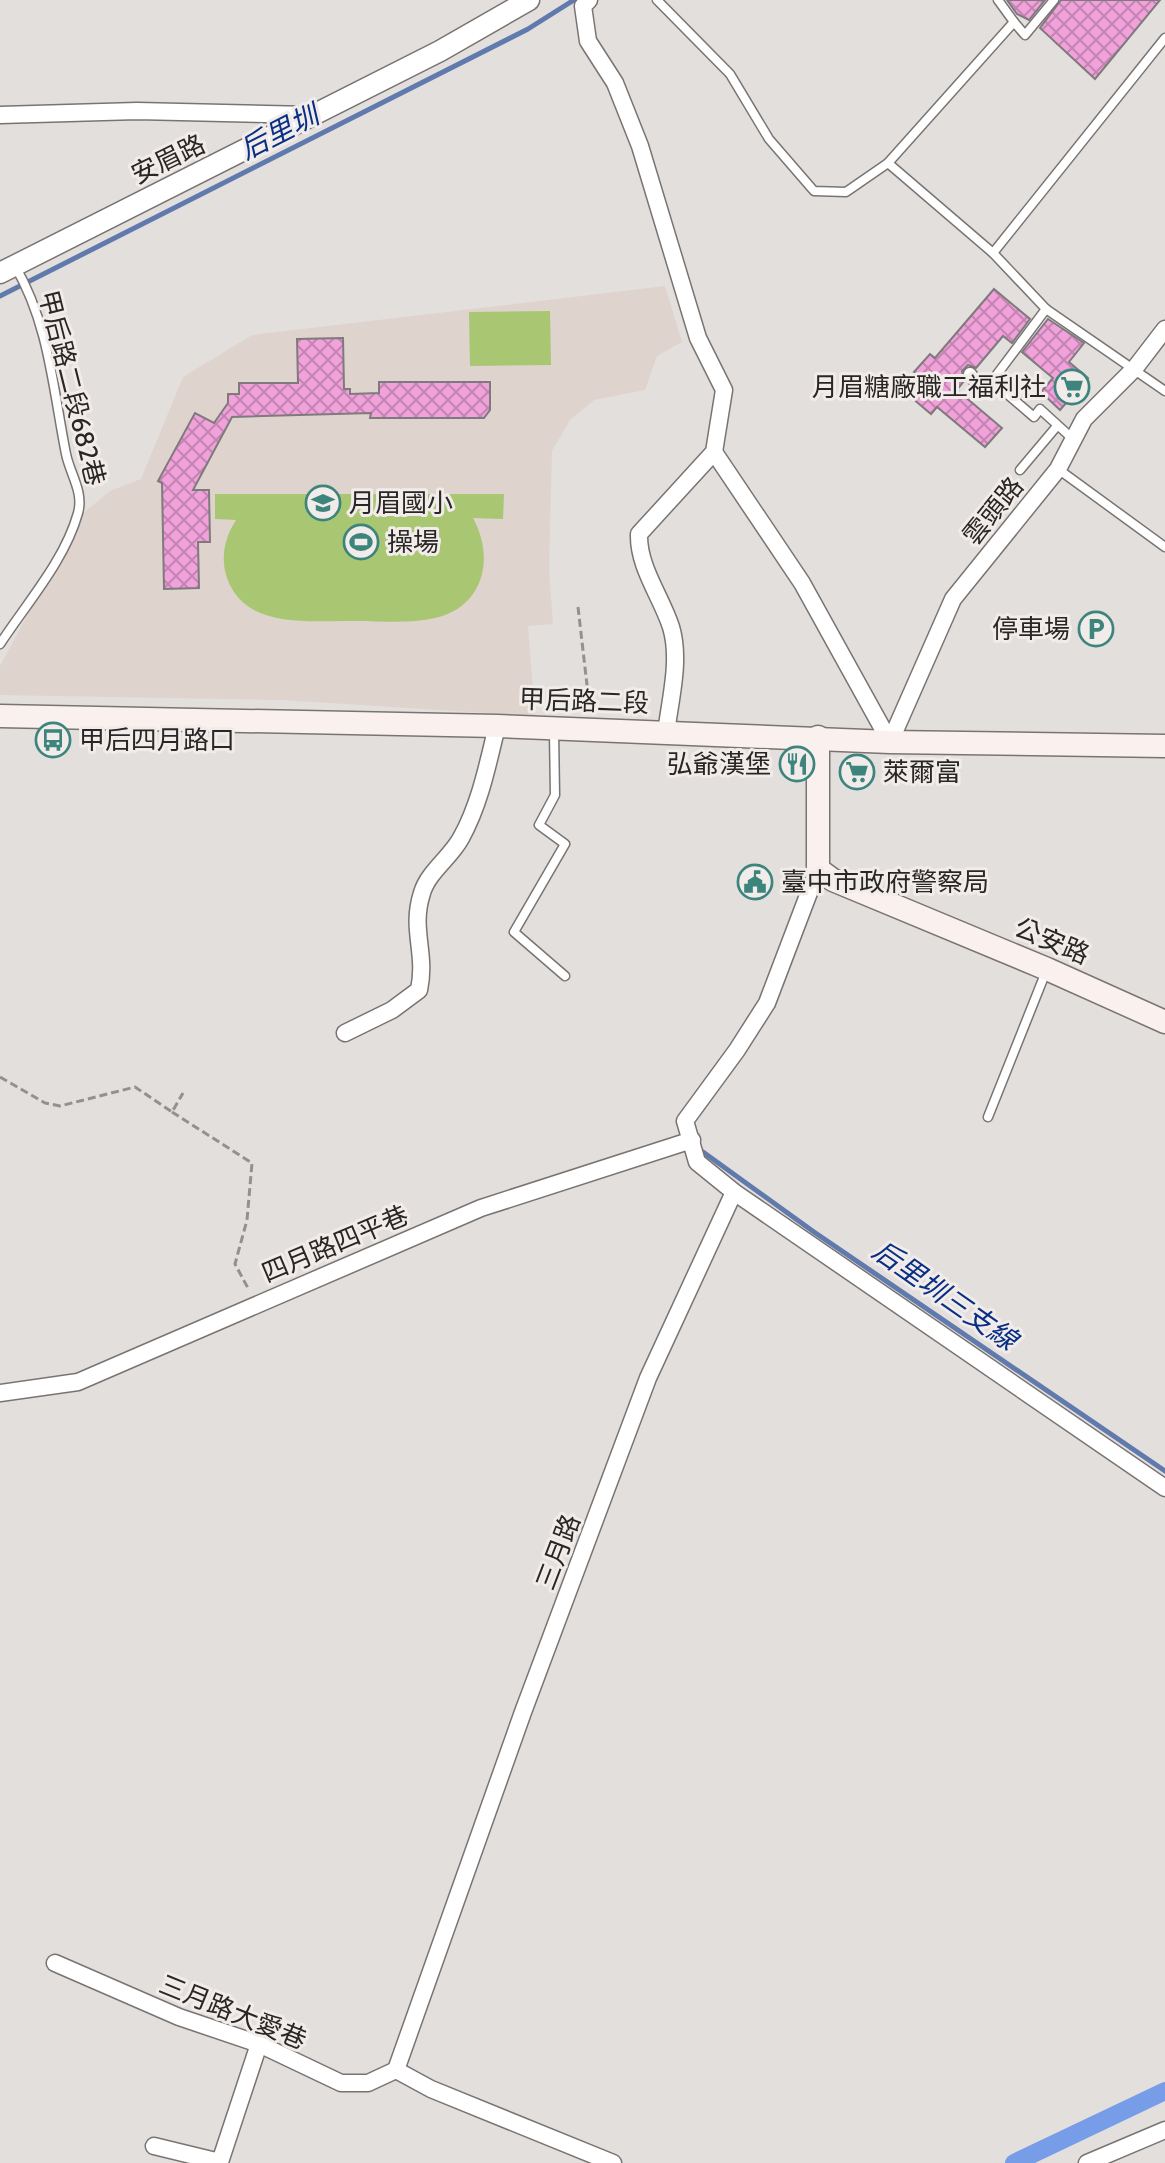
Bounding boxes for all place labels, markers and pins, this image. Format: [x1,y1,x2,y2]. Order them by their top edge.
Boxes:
supermarket icon: 月眉糖廠職工福利社 [1053,368,1091,406]
place label: 月眉糖廠職工福利社 [812,371,1046,403]
school or university icon: 月眉國小 [304,484,342,522]
place label: 月眉國小 [349,487,453,519]
sports icon: 操場 [342,523,380,561]
place label: 操場 [387,526,439,558]
parking icon: 停車場 [1077,610,1115,648]
place label: 停車場 [992,613,1070,645]
bus stop icon: 甲后四月路口 [34,721,72,759]
place label: 甲后四月路口 [79,724,235,756]
restaurant icon: 弘爺漢堡 [778,745,816,783]
place label: 弘爺漢堡 [667,748,771,780]
supermarket icon: 萊爾富 [838,753,876,791]
place label: 萊爾富 [883,756,961,788]
public building icon: 臺中市政府警察局 [736,863,774,901]
place label: 臺中市政府警察局 [781,866,989,898]

